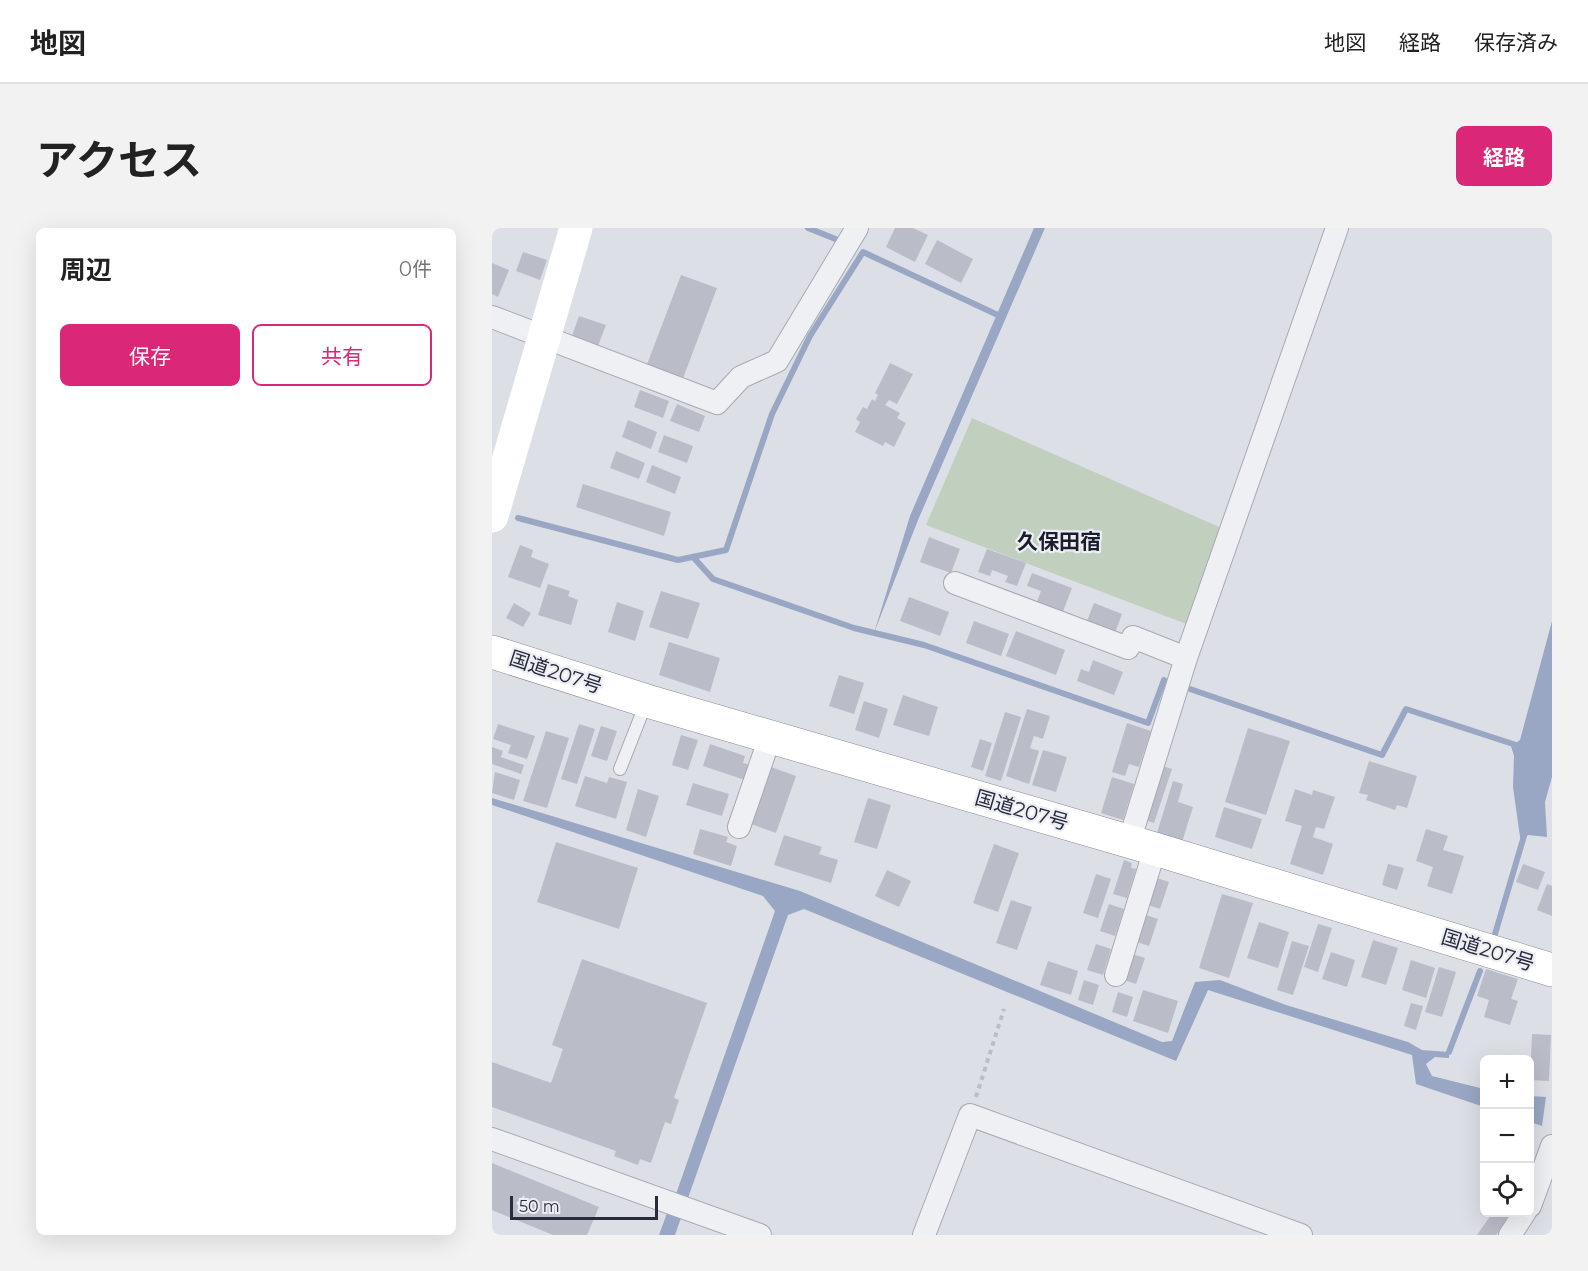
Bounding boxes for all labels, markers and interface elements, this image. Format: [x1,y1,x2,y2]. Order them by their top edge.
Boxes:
text: 地図 [30,26,86,60]
text: 地図 [1324,30,1366,55]
text: 経路 [1399,30,1441,55]
text: 保存済み [1474,30,1558,55]
button: 経路 [1456,126,1552,186]
text: アクセス [36,134,202,186]
text: 周辺 [60,254,112,286]
text: 0件 [399,257,432,281]
button: 保存 [60,324,240,386]
button: 共有 [252,324,432,386]
district label: 久保田宿 [1017,529,1101,554]
street label: 国道207号 [507,646,605,698]
street label: 国道207号 [972,785,1072,835]
street label: 国道207号 [1438,924,1538,976]
map controls [1480,1055,1534,1217]
button: + [1480,1055,1534,1109]
button: − [1480,1109,1534,1163]
button: locate [1480,1163,1534,1217]
scale bar [510,1193,658,1220]
text: 50 m [519,1197,560,1216]

